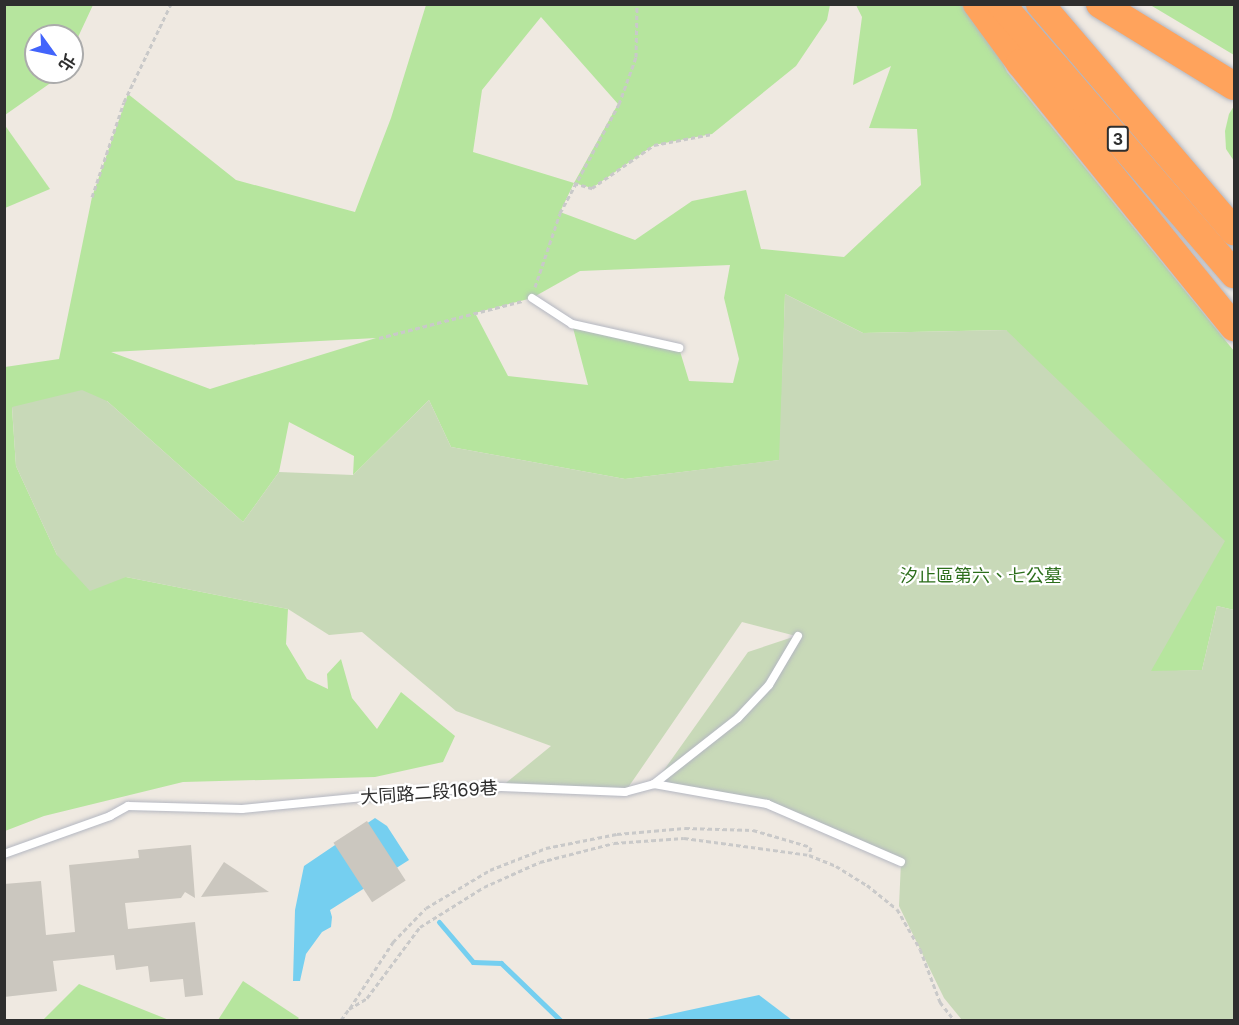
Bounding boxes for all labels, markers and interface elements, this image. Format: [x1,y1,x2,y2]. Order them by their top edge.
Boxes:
north arrow [24,24,84,84]
text: 北 [55,51,80,75]
road number: 3 [1106,126,1130,152]
park label: 汐止區第六、七公墓 [900,565,1062,587]
street label: 大同路二段169巷 [360,777,498,809]

